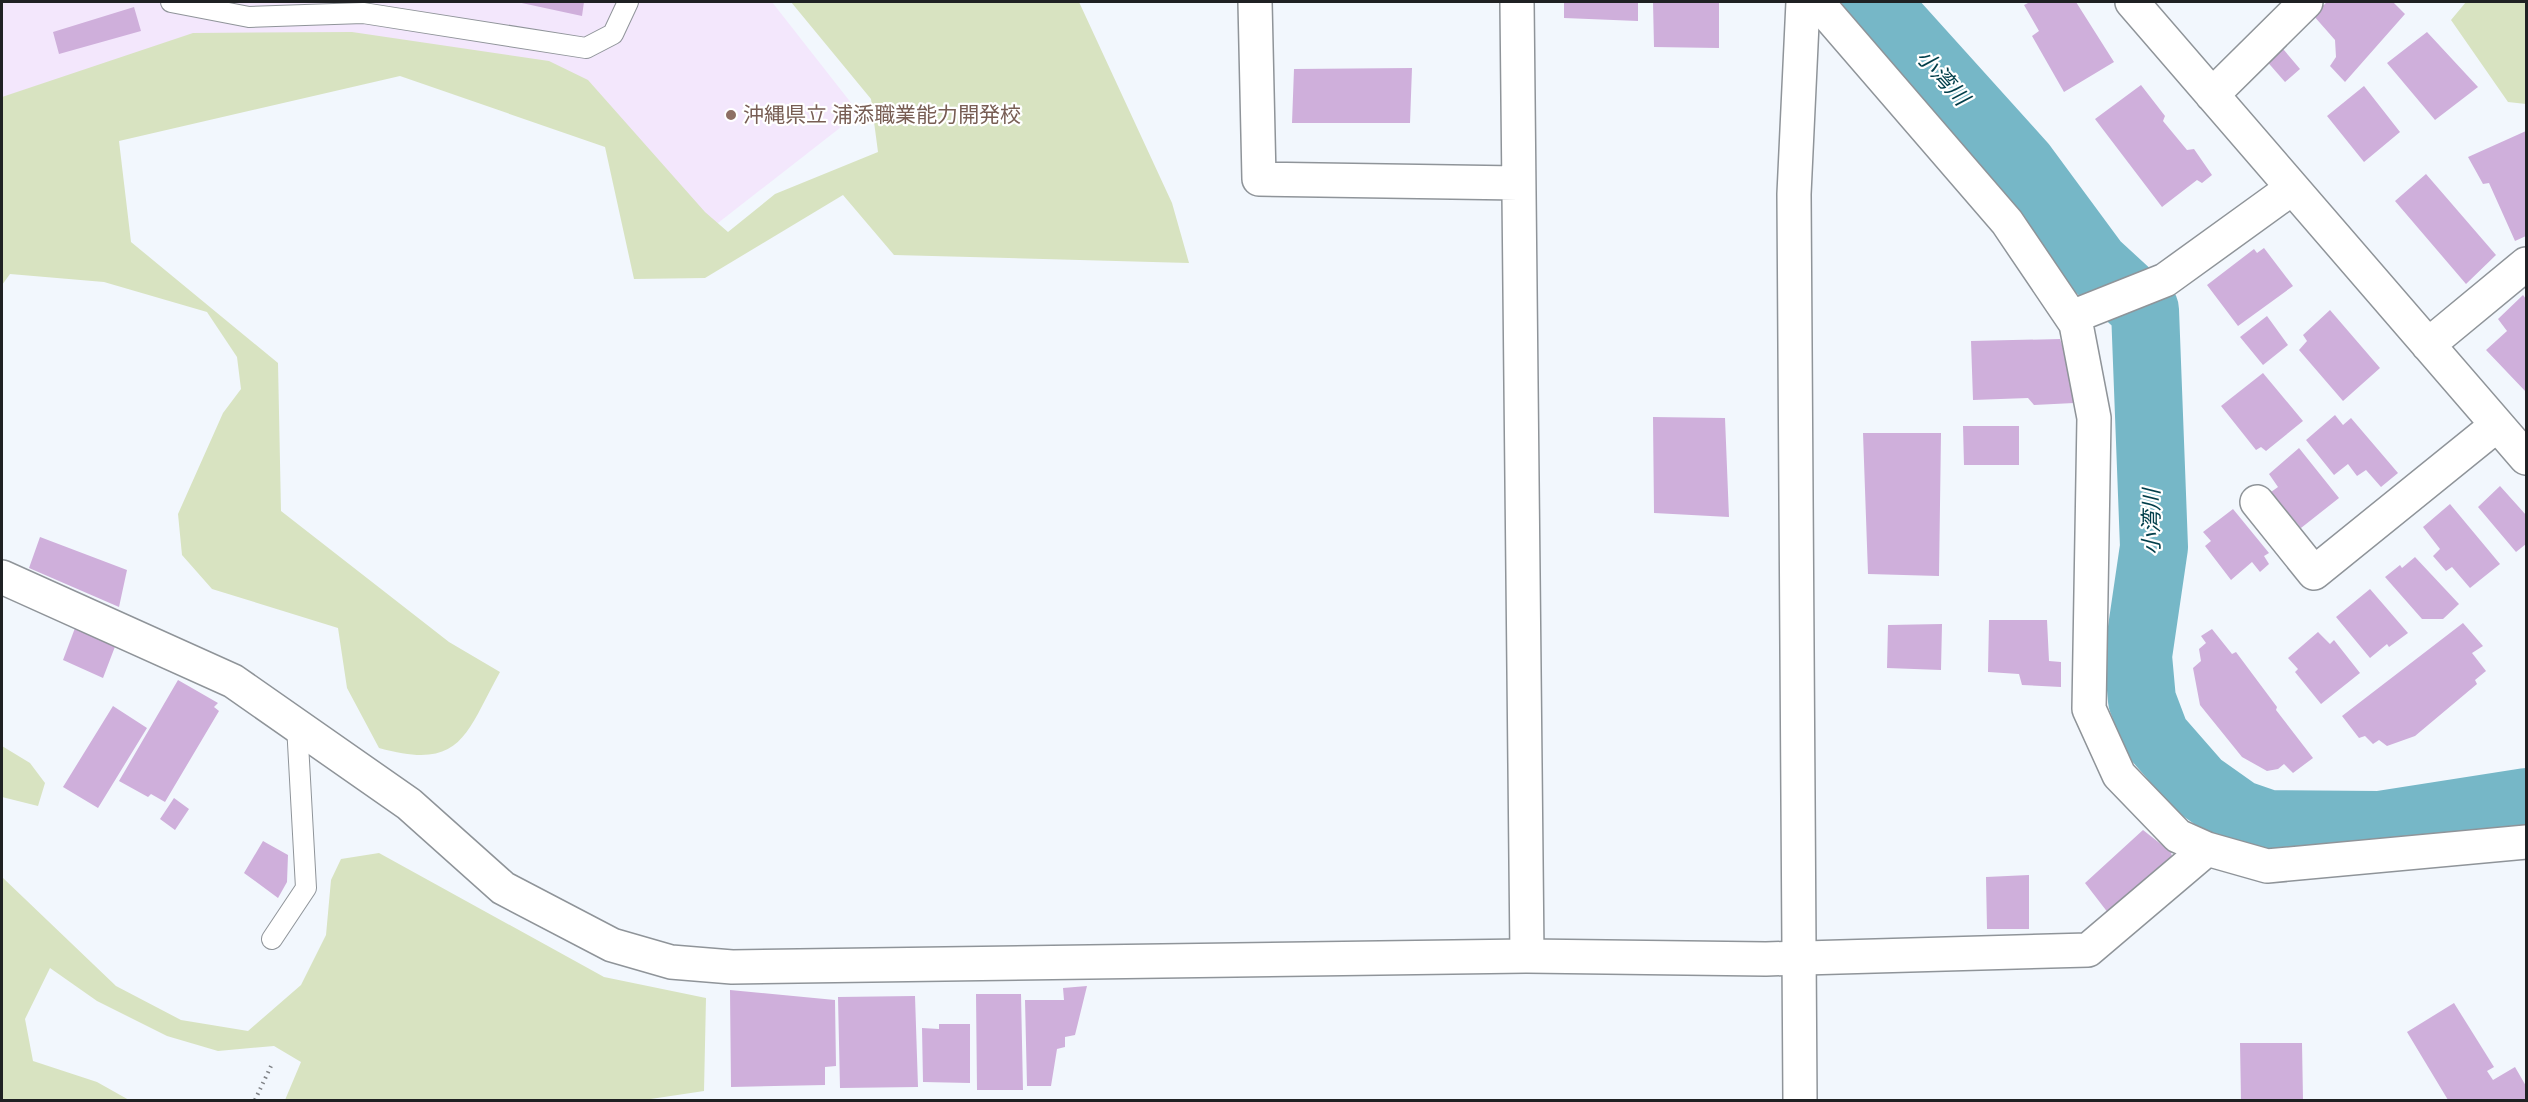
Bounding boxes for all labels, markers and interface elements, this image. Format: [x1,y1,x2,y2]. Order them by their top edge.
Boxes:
water label: 小湾川 [1911,42,1978,112]
place label: 沖縄県立 浦添職業能力開発校 [743,100,1021,128]
marker: 沖縄県立 浦添職業能力開発校 [724,108,738,122]
water label: 小湾川 [2136,487,2165,555]

